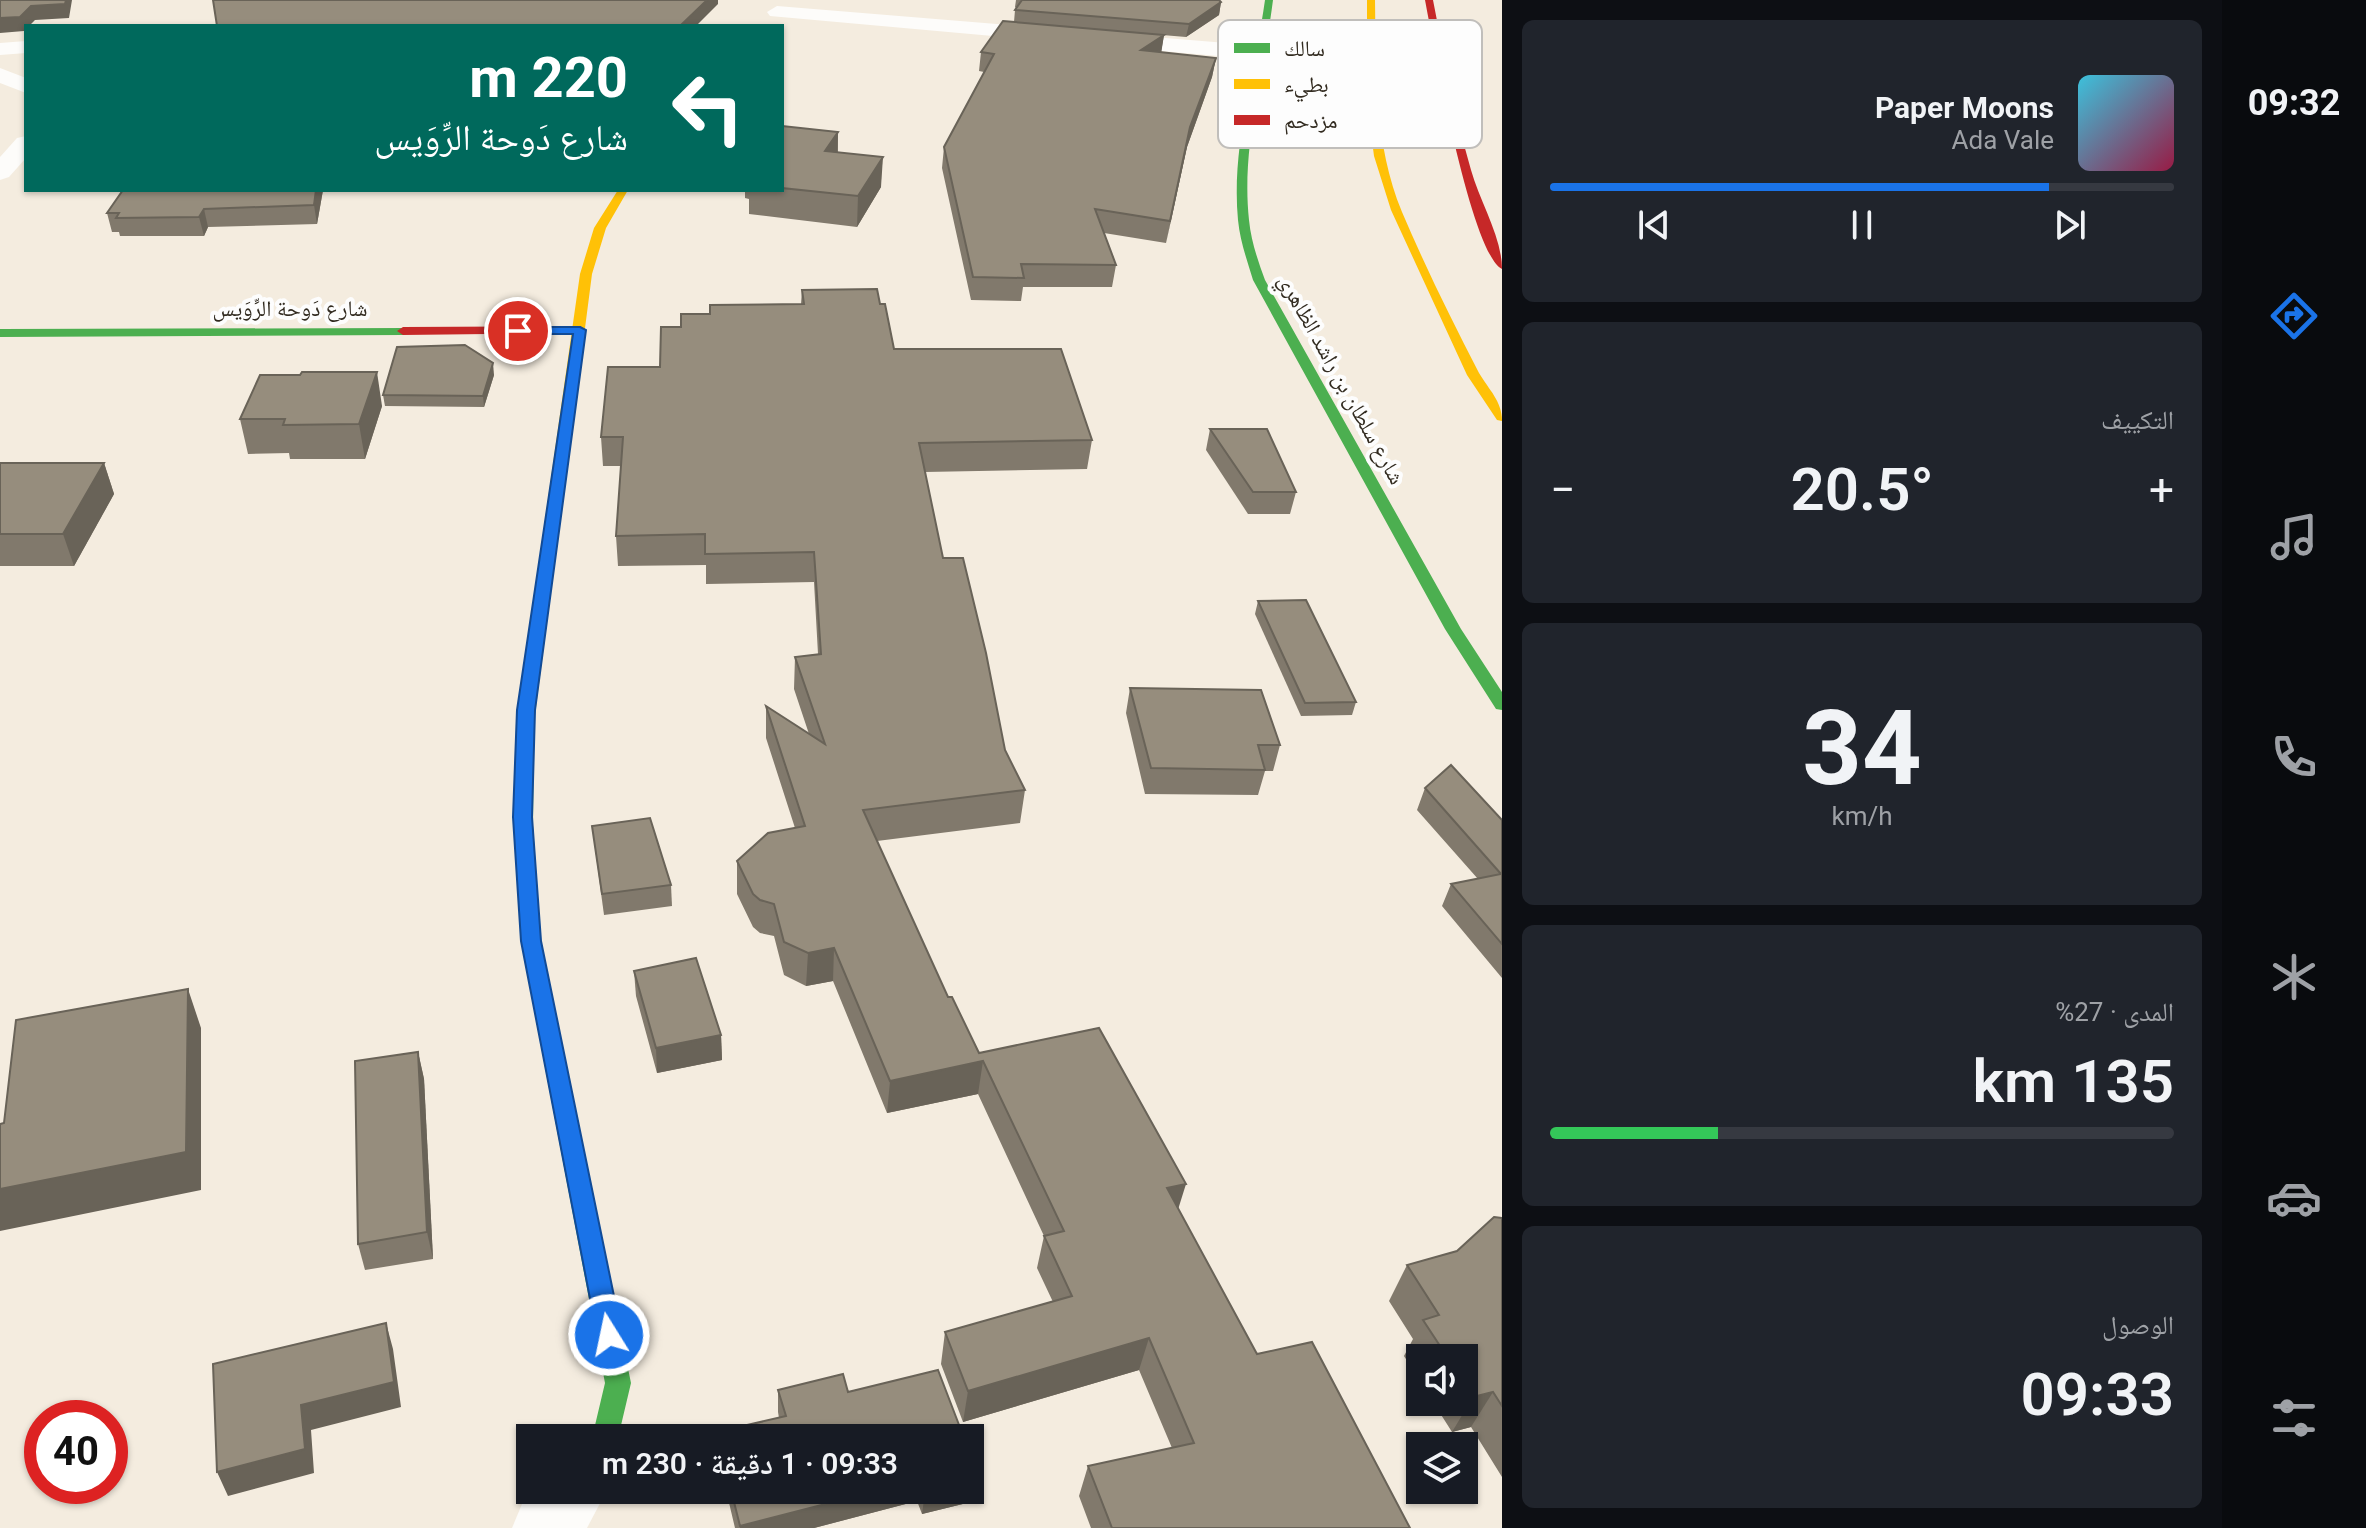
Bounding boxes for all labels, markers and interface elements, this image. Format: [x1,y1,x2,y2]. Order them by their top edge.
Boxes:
legend [1218,20,1482,148]
text: سالك [1284,36,1325,61]
text: 220 m [469,45,628,111]
icon: left [656,56,760,160]
text: بطيء [1284,72,1329,102]
text: 09:32 [2248,82,2340,124]
text: Paper Moons [1875,90,2054,125]
text: مزدحم [1284,108,1338,135]
text: شارع دَوحة الرِّوَيس [374,117,628,159]
text: Ada Vale [1952,125,2054,155]
icon: previous [1632,203,1676,247]
icon: pause [1840,203,1884,247]
icon: next [2048,203,2092,247]
street label: شارع سلطان بن راشد الظاهري [1269,270,1410,491]
icon: directions [2266,288,2322,344]
street label: شارع دَوحة الرِّوَيس [212,296,368,322]
pin [484,297,552,365]
icon: arrive [496,309,540,353]
text: التكييف [2101,405,2174,435]
text: 20.5° [1791,454,1934,525]
text: − [1550,464,1575,516]
text: + [2149,464,2174,516]
icon: music [2266,509,2322,565]
text: 34 [1802,688,1922,809]
icon: phone [2266,729,2322,785]
text: km/h [1831,801,1893,831]
icon: climate [2266,949,2322,1005]
text: المدى · 27% [2055,997,2174,1027]
text: 135 km [1972,1046,2174,1117]
icon: car [2266,1170,2322,1226]
position arrow [567,1293,651,1377]
text: الوصول [2102,1310,2174,1340]
map controls [1406,1344,1478,1504]
button: sound [1406,1344,1478,1416]
text: 09:33 [2021,1359,2174,1430]
icon: filters [2266,1390,2322,1446]
speed limit sign: 40 [24,1400,128,1504]
button: layers [1406,1432,1478,1504]
text: 09:33 · 1 دقيقة · 230 m [602,1446,898,1481]

